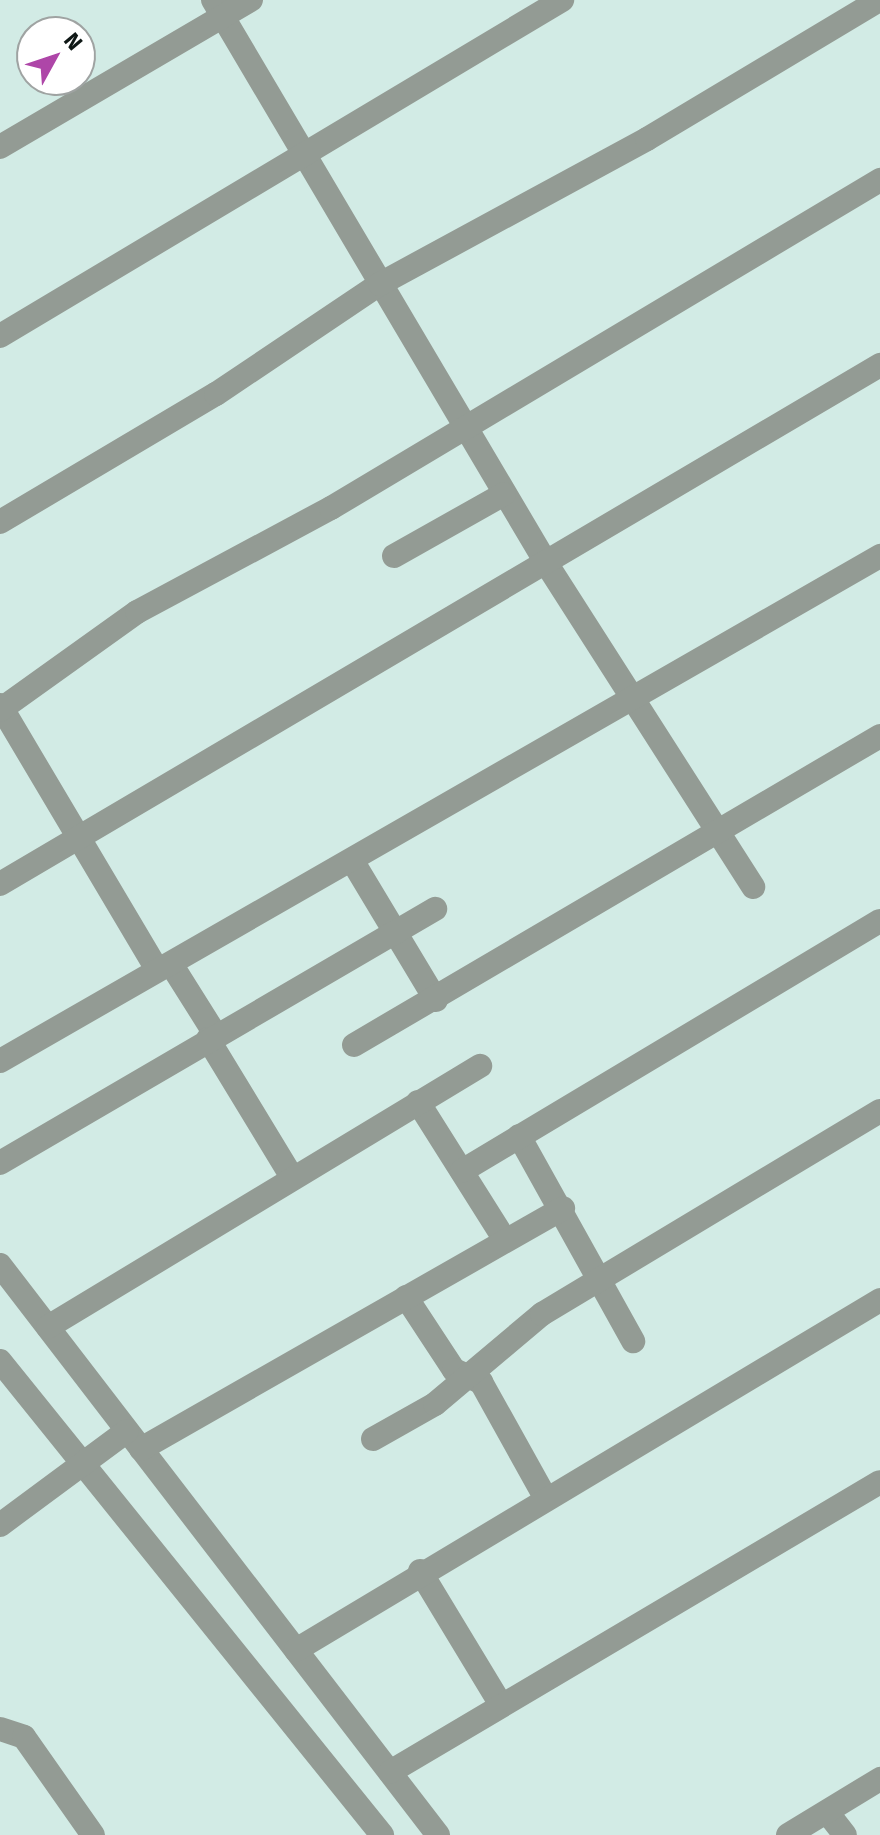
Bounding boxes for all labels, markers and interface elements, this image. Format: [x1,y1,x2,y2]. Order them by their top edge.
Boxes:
north arrow [16,16,96,96]
text: N [58,27,88,56]

